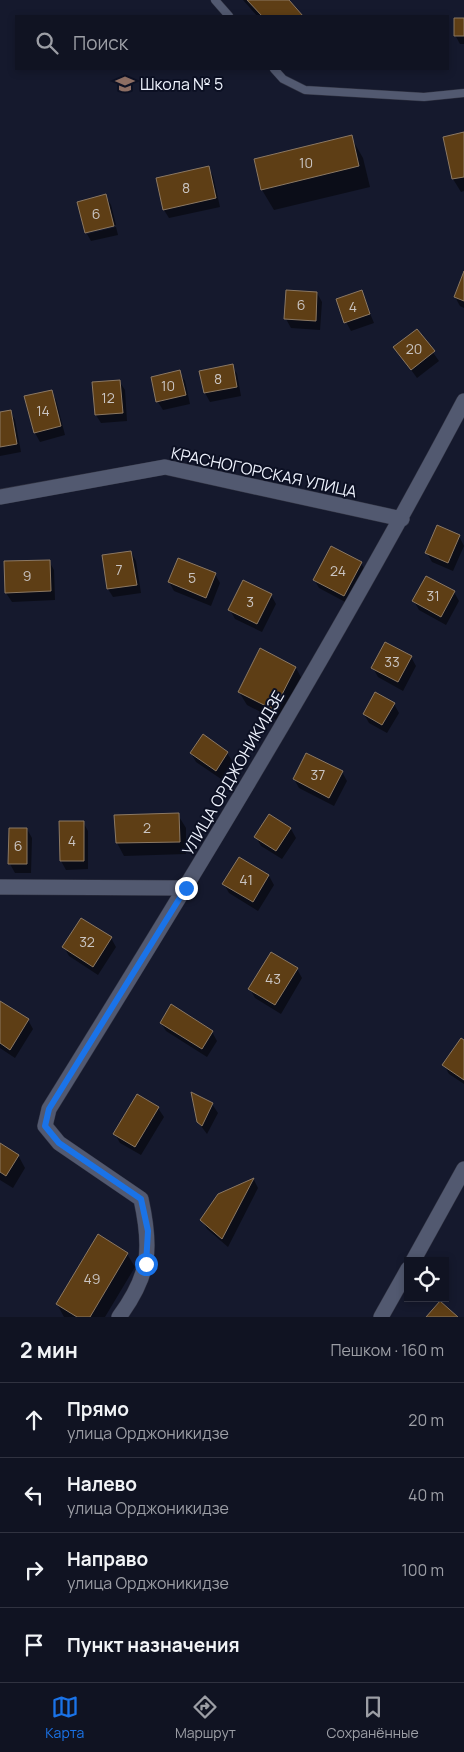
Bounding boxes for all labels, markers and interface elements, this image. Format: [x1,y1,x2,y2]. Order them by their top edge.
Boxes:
search box [15,15,449,70]
icon: search [33,29,61,57]
text: Поиск [73,30,128,56]
school or university icon: Школа № 5 [114,73,136,95]
place label: Школа № 5 [140,73,223,95]
house number: 10 [299,153,313,172]
house number: 8 [182,178,190,197]
house number: 6 [92,204,100,223]
house number: 6 [297,295,305,314]
house number: 4 [349,297,357,316]
house number: 20 [406,339,422,358]
house number: 8 [214,369,222,388]
house number: 10 [161,376,175,395]
house number: 12 [101,388,115,407]
house number: 14 [36,401,50,420]
street label: КРАСНОГОРСКАЯ УЛИЦА [169,442,359,502]
house number: 7 [115,560,123,579]
house number: 24 [330,561,346,580]
house number: 9 [23,566,31,585]
house number: 5 [188,568,196,587]
house number: 31 [426,586,440,605]
house number: 3 [246,592,254,611]
house number: 33 [384,652,400,671]
street label: УЛИЦА ОРДЖОНИКИДЗЕ [177,687,289,859]
house number: 37 [311,765,325,784]
house number: 2 [143,818,151,837]
house number: 4 [68,831,76,850]
house number: 6 [14,836,22,855]
house number: 41 [239,870,253,889]
route end [175,877,198,900]
house number: 32 [79,932,95,951]
house number: 43 [265,969,281,988]
route start [135,1253,158,1276]
map controls [404,1257,449,1302]
button: locate [404,1257,449,1302]
house number: 49 [84,1269,100,1288]
text: 2 мин [20,1336,78,1364]
text: Пешком · 160 m [330,1339,444,1361]
text: Прямо [67,1396,129,1422]
icon: ahead [20,1406,48,1434]
text: 20 m [408,1409,444,1431]
text: улица Орджоникидзе [67,1422,229,1444]
text: Налево [67,1471,137,1497]
icon: left [20,1481,48,1509]
text: 40 m [408,1484,444,1506]
text: улица Орджоникидзе [67,1497,229,1519]
text: Направо [67,1546,148,1572]
icon: right [20,1556,48,1584]
text: 100 m [401,1559,444,1581]
text: улица Орджоникидзе [67,1572,229,1594]
icon: arrive [20,1631,48,1659]
text: Пункт назначения [67,1632,240,1658]
tab: Карта [45,1693,84,1742]
tab: Маршрут [175,1693,236,1742]
tab: Сохранённые [327,1693,419,1742]

